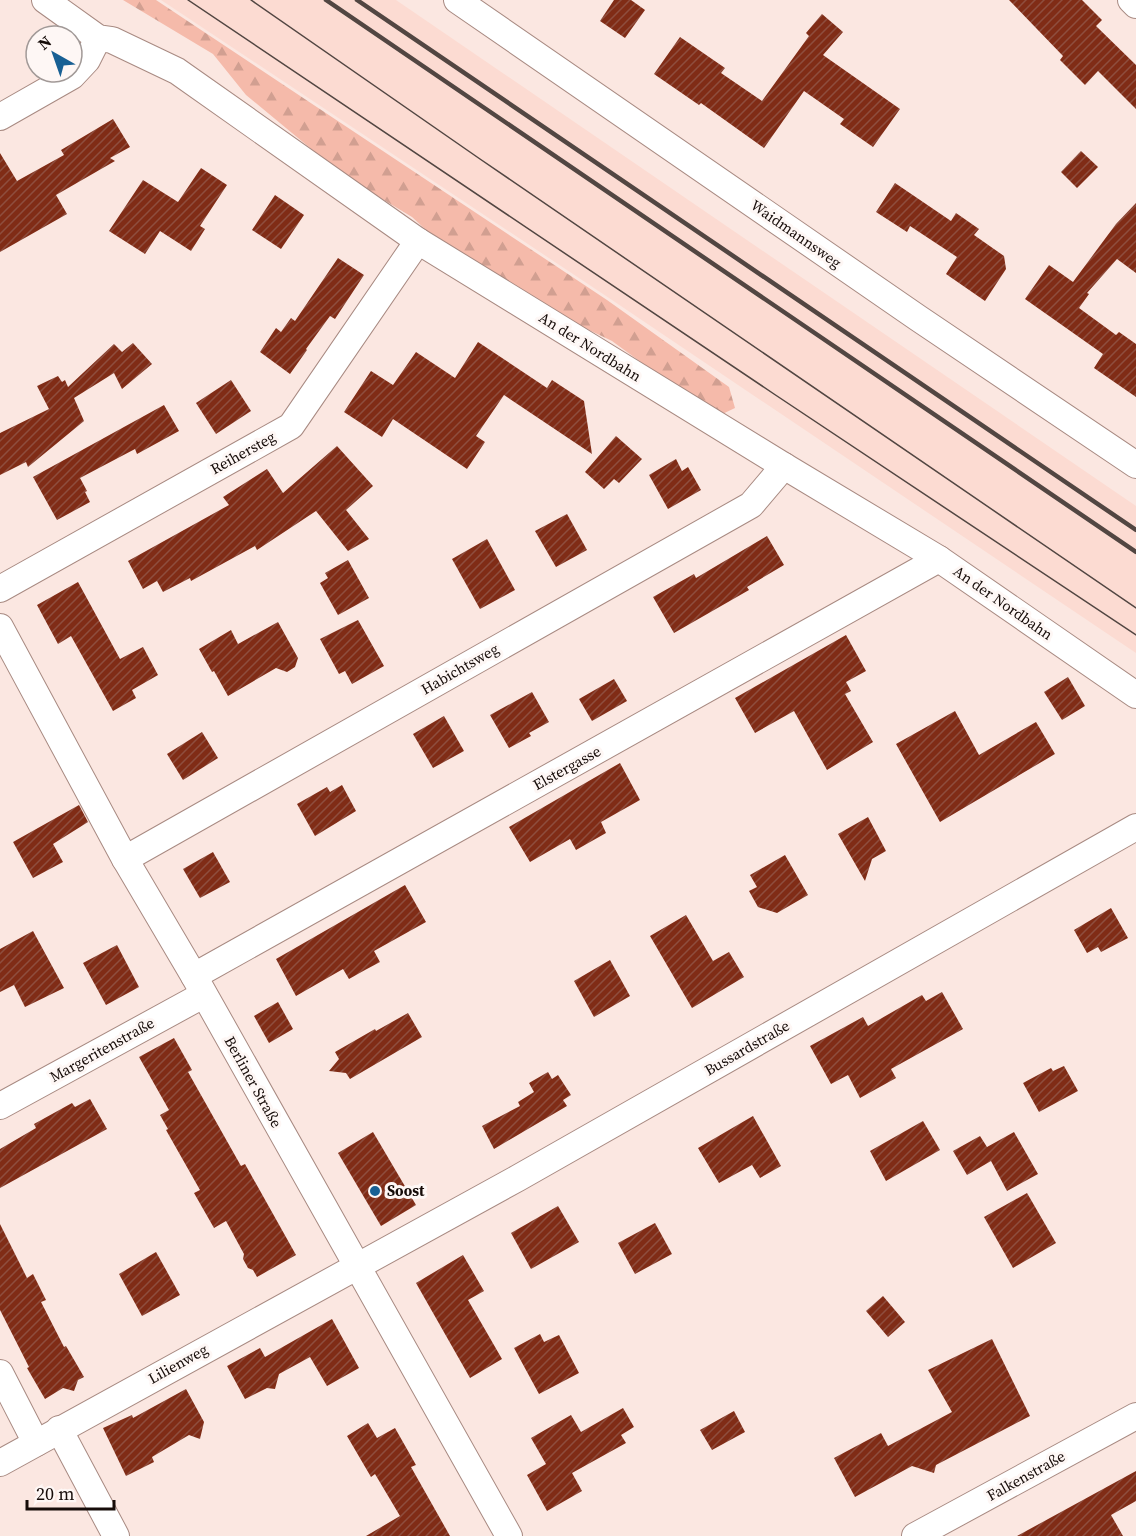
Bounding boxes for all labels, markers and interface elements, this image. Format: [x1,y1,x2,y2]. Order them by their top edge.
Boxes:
north arrow [24,24,84,84]
text: N [33,30,56,55]
street label: Waidmannsweg [747,194,846,273]
street label: An der Nordbahn [535,307,645,386]
street label: Reihersteg [206,426,279,479]
street label: An der Nordbahn [949,561,1057,645]
street label: Habichtsweg [417,638,503,699]
street label: Elstergasse [529,740,605,795]
street label: Margeritenstraße [46,1012,158,1087]
street label: Bussardstraße [700,1015,793,1080]
street label: Berliner Straße [220,1032,287,1132]
place label: Soost [387,1180,425,1201]
marker: Soost [368,1184,382,1198]
street label: Lilienweg [144,1338,212,1389]
street label: Falkenstraße [983,1445,1069,1506]
scale bar [27,1473,114,1511]
text: 20 m [36,1481,74,1506]

